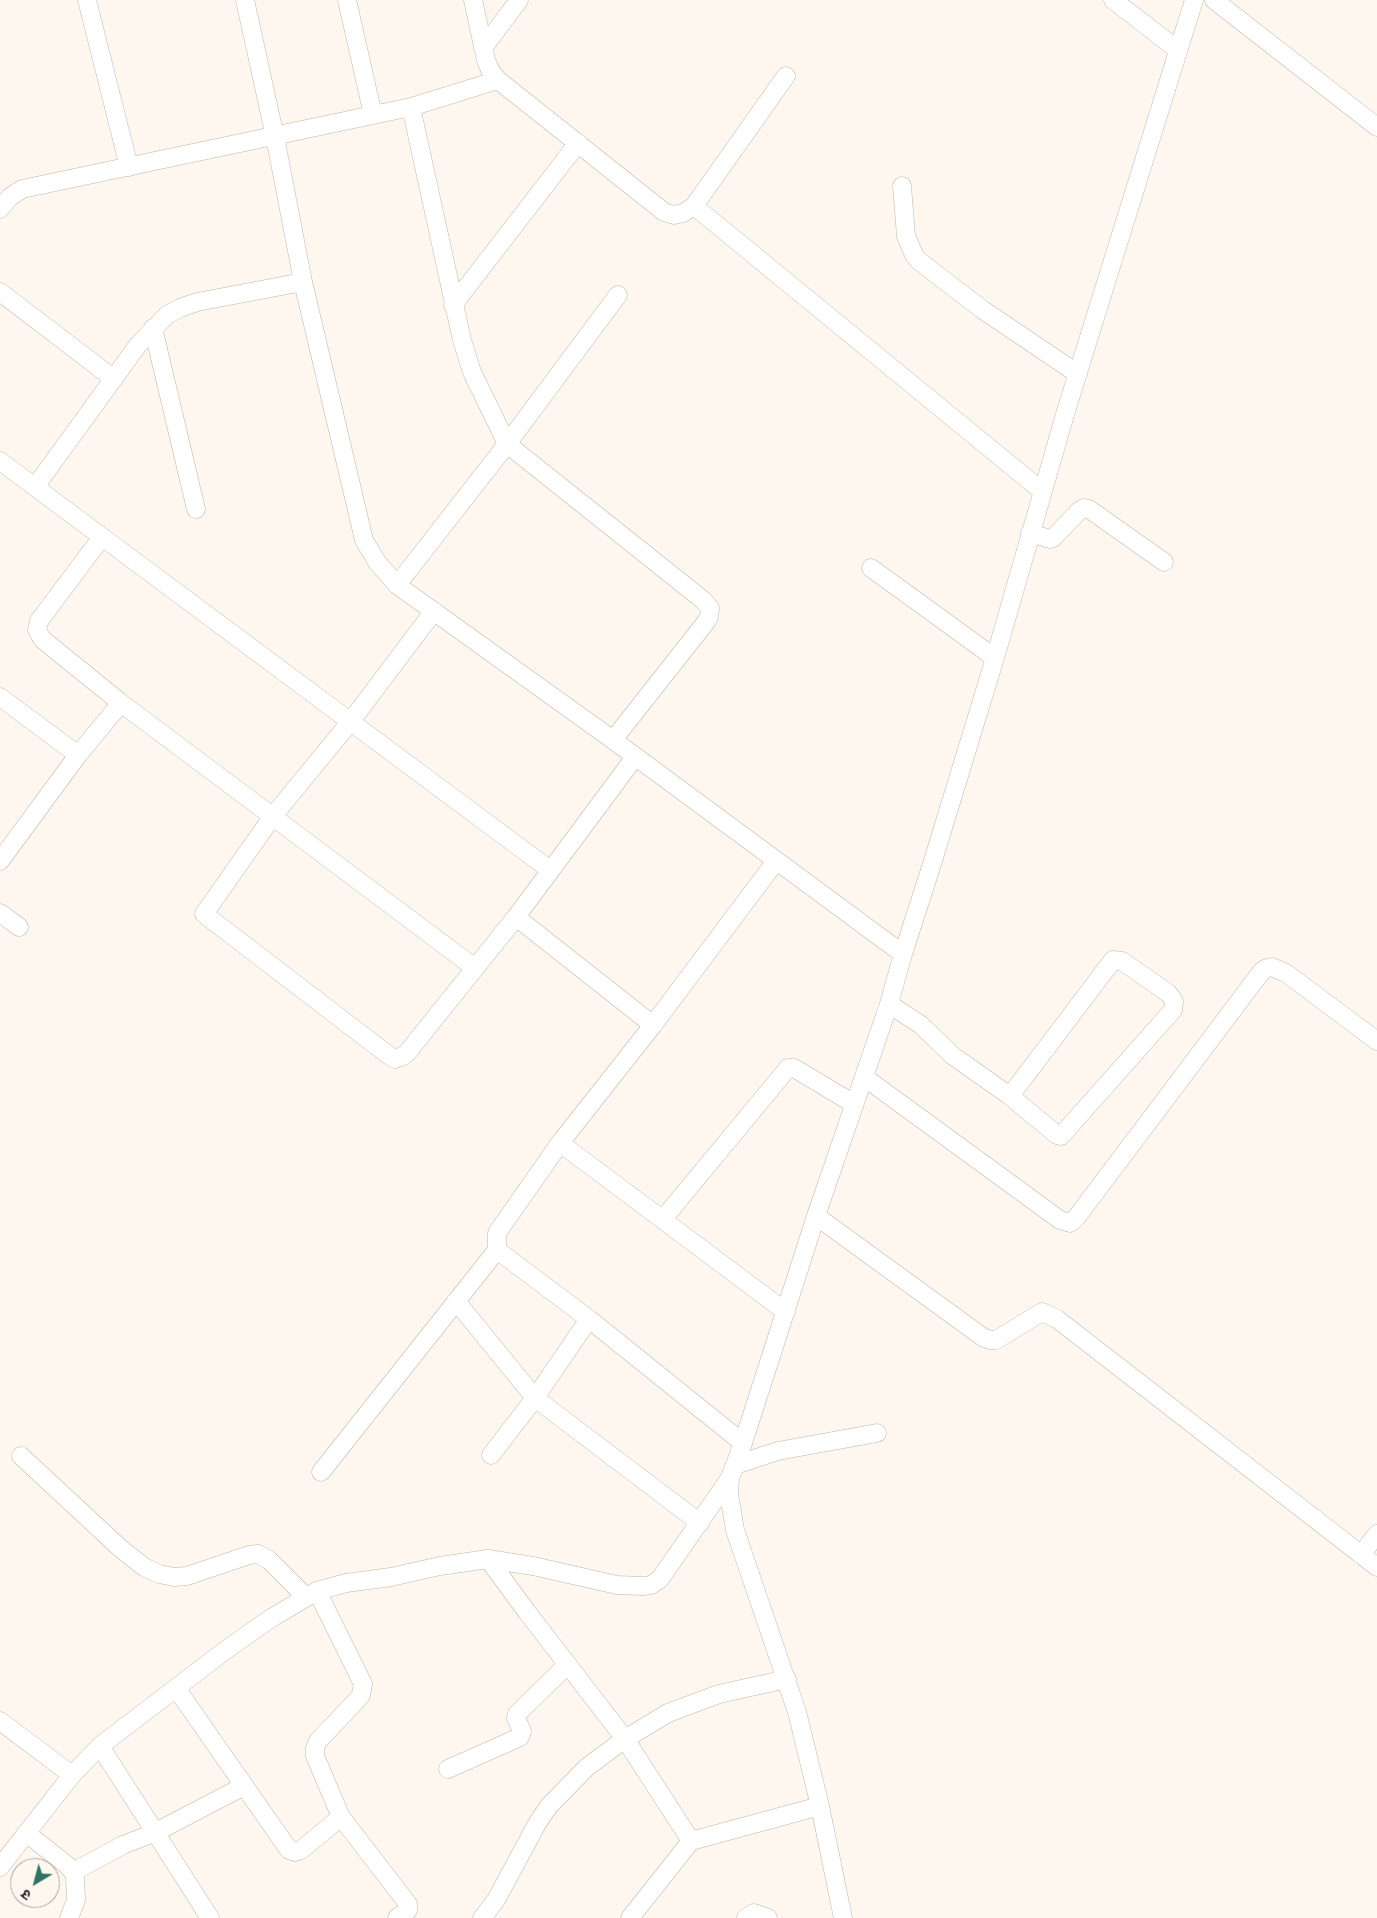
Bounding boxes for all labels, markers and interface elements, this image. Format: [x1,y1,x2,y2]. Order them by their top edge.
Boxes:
north arrow [10,1858,60,1908]
text: उ [18,1885,35,1904]

